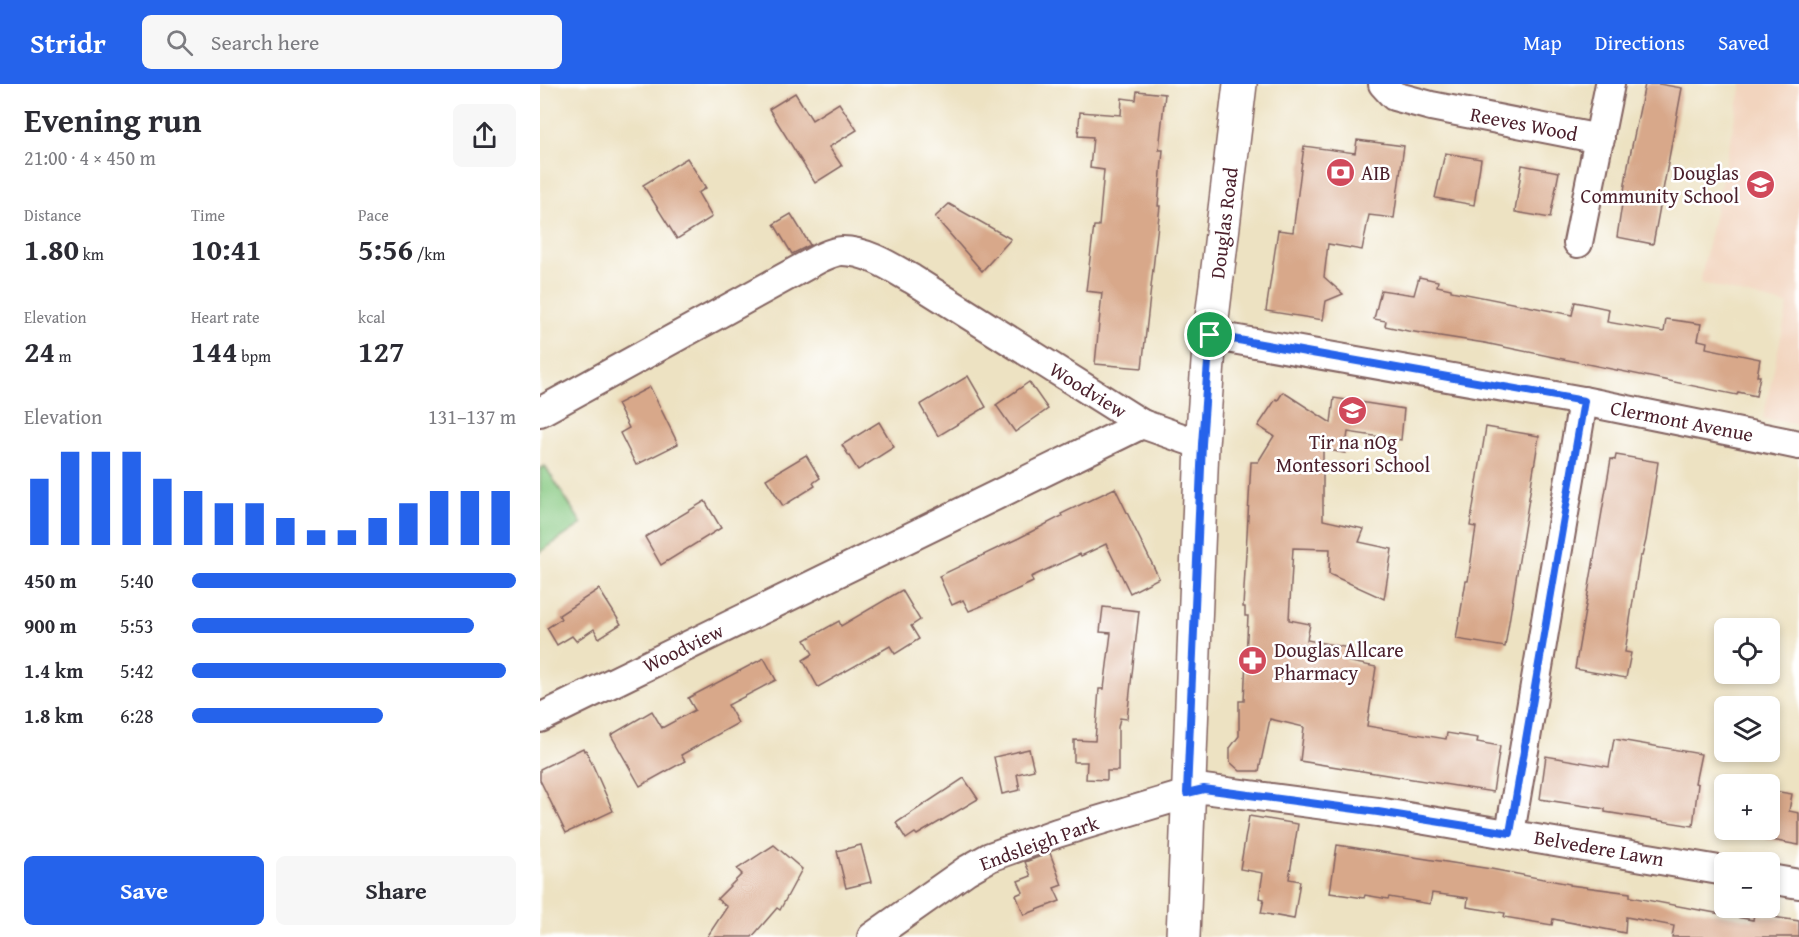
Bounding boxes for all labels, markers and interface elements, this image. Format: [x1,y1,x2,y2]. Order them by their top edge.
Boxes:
search box [142,15,562,69]
text: Stridr [30,22,106,63]
icon: search [163,26,196,59]
text: Search here [211,26,319,58]
text: Map [1523,27,1562,58]
text: Directions [1595,27,1685,58]
text: Saved [1718,27,1769,58]
text: Evening run [24,96,201,144]
street label: Reeves Wood [1468,99,1581,148]
button: share [453,104,516,167]
text: 21:00 · 4 × 450 m [24,143,156,172]
bank icon: AIB [1324,157,1356,189]
place label: AIB [1361,158,1391,187]
place label: Douglas Community School [1581,158,1739,210]
street label: Douglas Road [1202,165,1245,280]
school or university icon: Douglas Community School [1744,168,1776,200]
text: Distance [24,203,81,227]
text: Time [191,203,225,227]
text: Pace [358,203,389,227]
text: 1.80 [24,227,79,271]
text: 10:41 [191,227,262,271]
text: 5:56 [358,227,413,271]
text: km [79,242,104,266]
text: /km [413,242,445,266]
text: Elevation [24,305,87,329]
text: Heart rate [191,305,260,329]
text: kcal [358,305,385,329]
pin [1184,309,1235,360]
icon: arrive [1193,318,1226,351]
text: 24 [24,329,55,373]
text: 144 [191,329,238,373]
text: 127 [358,329,405,373]
text: m [55,344,72,368]
text: bpm [238,344,271,368]
street label: Woodview [1044,354,1133,425]
street label: Clermont Avenue [1608,392,1756,449]
school or university icon: Tir na nOg Montessori School [1337,395,1369,427]
text: Elevation [24,402,102,431]
text: 131–137 m [428,402,516,431]
place label: Tir na nOg Montessori School [1276,427,1430,479]
text: 450 m [24,566,77,595]
text: 5:40 [120,566,154,595]
text: 900 m [24,611,77,640]
text: 5:53 [120,611,154,640]
street label: Woodview [638,615,729,680]
map controls [1714,618,1780,918]
button: locate [1714,618,1780,684]
place label: Douglas Allcare Pharmacy [1274,635,1404,687]
pharmacy icon: Douglas Allcare Pharmacy [1237,645,1269,677]
text: 1.4 km [24,656,83,685]
text: 5:42 [120,656,154,685]
button: layers [1714,696,1780,762]
text: 1.8 km [24,701,83,730]
text: 6:28 [120,701,154,730]
button: + [1714,774,1780,840]
street label: Endsleigh Park [975,807,1103,877]
street label: Belvedere Lawn [1532,822,1666,873]
button: − [1714,852,1780,918]
button: Save [24,856,264,925]
button: Share [276,856,516,925]

